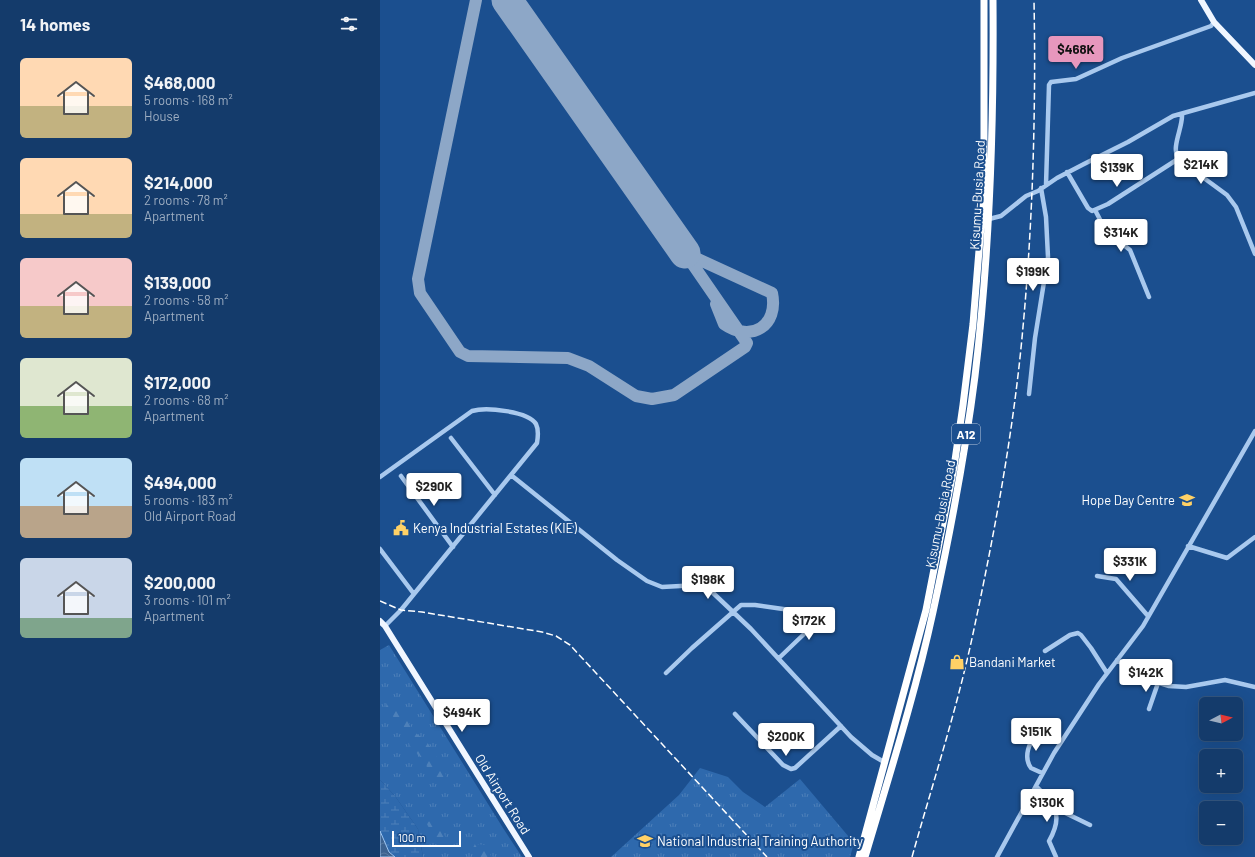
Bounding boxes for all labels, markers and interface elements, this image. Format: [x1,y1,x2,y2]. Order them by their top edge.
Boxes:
icon: filters [338,13,360,35]
text: 14 homes [20,14,90,34]
pin: $468K [1048,36,1104,70]
text: $468K [1057,41,1095,57]
text: $468,000 [144,72,215,92]
icon: home [52,74,100,122]
text: 5 rooms · 168 m² [144,92,233,108]
text: House [144,108,180,124]
street label: Kisumu-Busia Road [966,140,988,250]
pin: $214K [1173,151,1229,185]
pin: $139K [1089,154,1145,188]
text: $214K [1183,156,1219,172]
text: $139K [1100,159,1134,175]
text: $214,000 [144,172,213,192]
icon: home [52,174,100,222]
text: 2 rooms · 78 m² [144,192,228,208]
text: Apartment [144,208,205,224]
pin: $314K [1093,219,1149,253]
text: $314K [1103,224,1139,240]
pin: $199K [1005,258,1061,292]
text: $199K [1016,263,1050,279]
text: $139,000 [144,272,211,292]
icon: home [52,274,100,322]
text: 2 rooms · 58 m² [144,292,228,308]
text: Apartment [144,308,205,324]
text: $172,000 [144,372,211,392]
icon: home [52,374,100,422]
text: 2 rooms · 68 m² [144,392,228,408]
text: Apartment [144,408,205,424]
road number: A12 [952,424,980,444]
street label: Kisumu-Busia Road [922,459,958,569]
text: $494,000 [144,472,216,492]
pin: $290K [406,473,462,507]
icon: home [52,474,100,522]
text: $290K [415,478,453,494]
school or university icon: Hope Day Centre [1178,491,1196,509]
text: 5 rooms · 183 m² [144,492,233,508]
place label: Hope Day Centre [1082,492,1175,508]
text: Old Airport Road [144,508,236,524]
public building icon: Kenya Industrial Estates (KIE) [392,519,410,537]
place label: Kenya Industrial Estates (KIE) [413,520,577,536]
pin: $331K [1102,548,1158,582]
text: $331K [1113,553,1147,569]
pin: $198K [680,566,736,600]
text: $198K [691,571,725,587]
text: $200,000 [144,572,216,592]
icon: home [52,574,100,622]
text: 3 rooms · 101 m² [144,592,231,608]
pin: $172K [781,607,837,641]
text: Apartment [144,608,205,624]
text: $172K [792,612,826,628]
shop icon: Bandani Market [948,653,966,671]
place label: Bandani Market [969,654,1056,670]
pin: $142K [1118,659,1174,693]
text: $142K [1128,664,1164,680]
north arrow [1199,697,1243,741]
map controls [1199,697,1243,845]
pin: $494K [434,699,490,733]
text: $494K [443,704,481,720]
pin: $151K [1008,718,1064,752]
pin: $200K [758,723,814,757]
text: $151K [1020,723,1052,739]
text: $200K [767,728,805,744]
button: + [1199,749,1243,793]
street label: Old Airport Road [472,751,534,837]
pin: $130K [1019,789,1075,823]
text: $130K [1030,794,1064,810]
button: − [1199,801,1243,845]
scale bar [392,829,461,848]
text: 100 m [398,831,426,844]
school or university icon: National Industrial Training Authority [636,832,654,850]
place label: National Industrial Training Authority [657,833,863,849]

